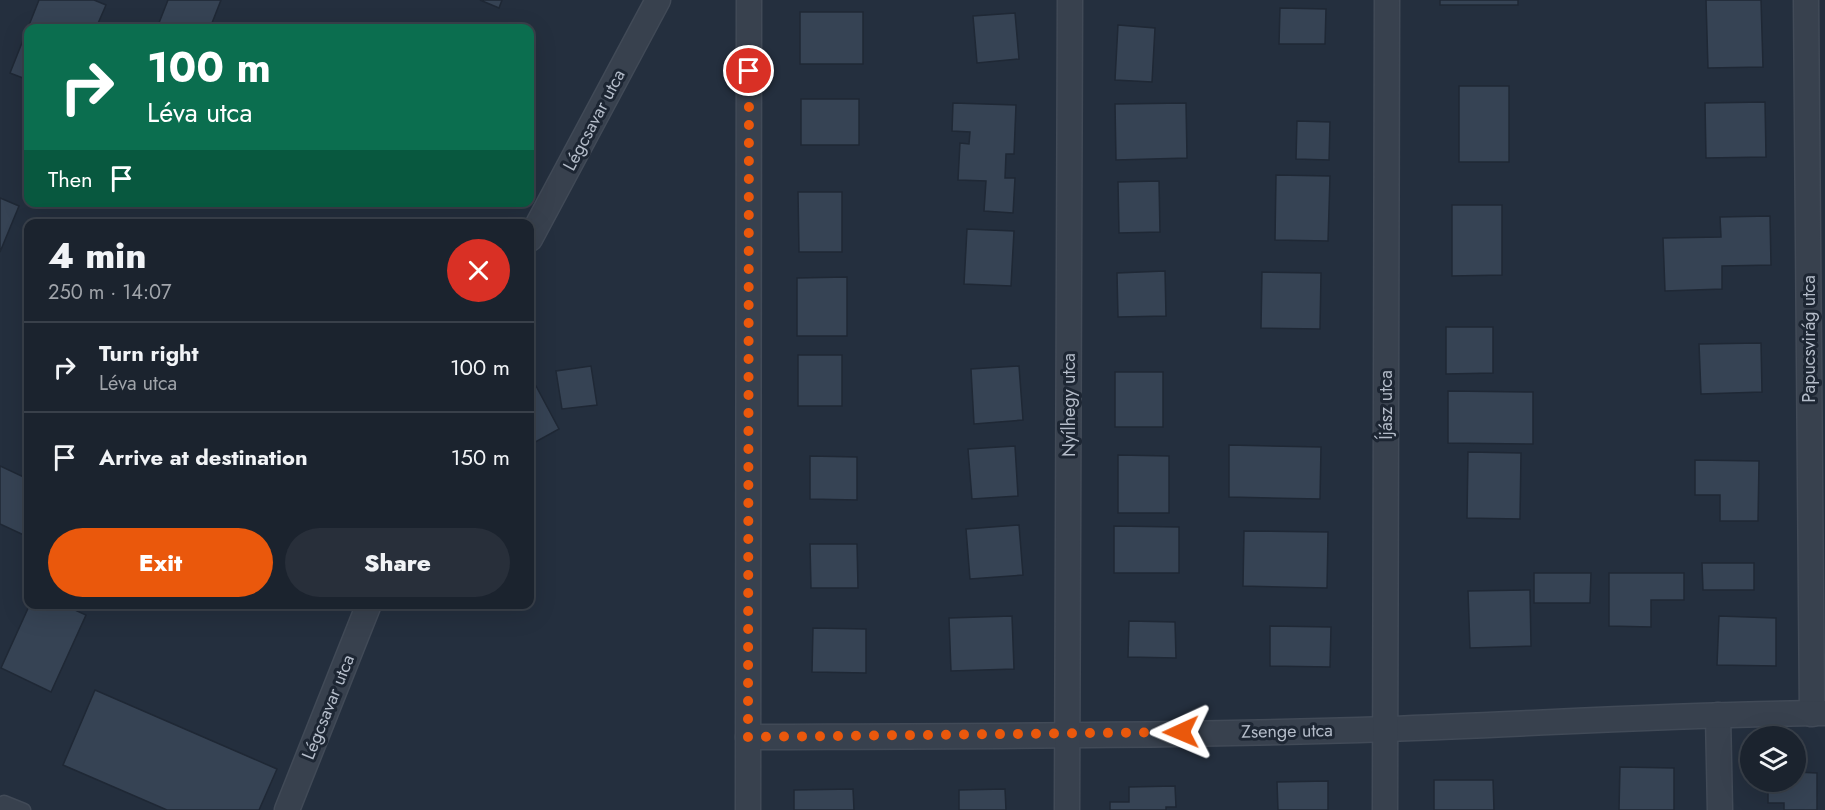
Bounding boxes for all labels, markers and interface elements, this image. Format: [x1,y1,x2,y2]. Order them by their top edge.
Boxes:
text: 100 m [147,37,271,98]
pin [723,45,774,96]
icon: right [48,48,126,126]
icon: arrive [732,54,765,87]
street label: Légcsavar utca [556,65,632,175]
text: Léva utca [147,93,252,132]
icon: arrive [105,162,138,195]
text: Then [48,163,93,195]
text: 4 min [48,229,146,281]
button: close [447,239,510,302]
street label: Papucsvirág utca [1796,275,1822,403]
text: 250 m · 14:07 [48,278,171,307]
text: Turn right [99,337,199,369]
icon: right [48,351,81,384]
text: 100 m [450,351,510,383]
street label: Nyílhegy utca [1056,353,1082,457]
text: Léva utca [99,369,177,398]
street label: Íjász utca [1373,370,1399,440]
icon: arrive [48,441,81,474]
text: Arrive at destination [99,441,308,473]
text: 150 m [451,441,510,473]
button: Exit [48,528,273,597]
button: Share [285,528,510,597]
street label: Légcsavar utca [295,651,361,763]
position arrow [1149,700,1213,764]
street label: Zsenge utca [1241,717,1333,745]
map controls [1740,726,1806,792]
button: layers [1740,726,1806,792]

